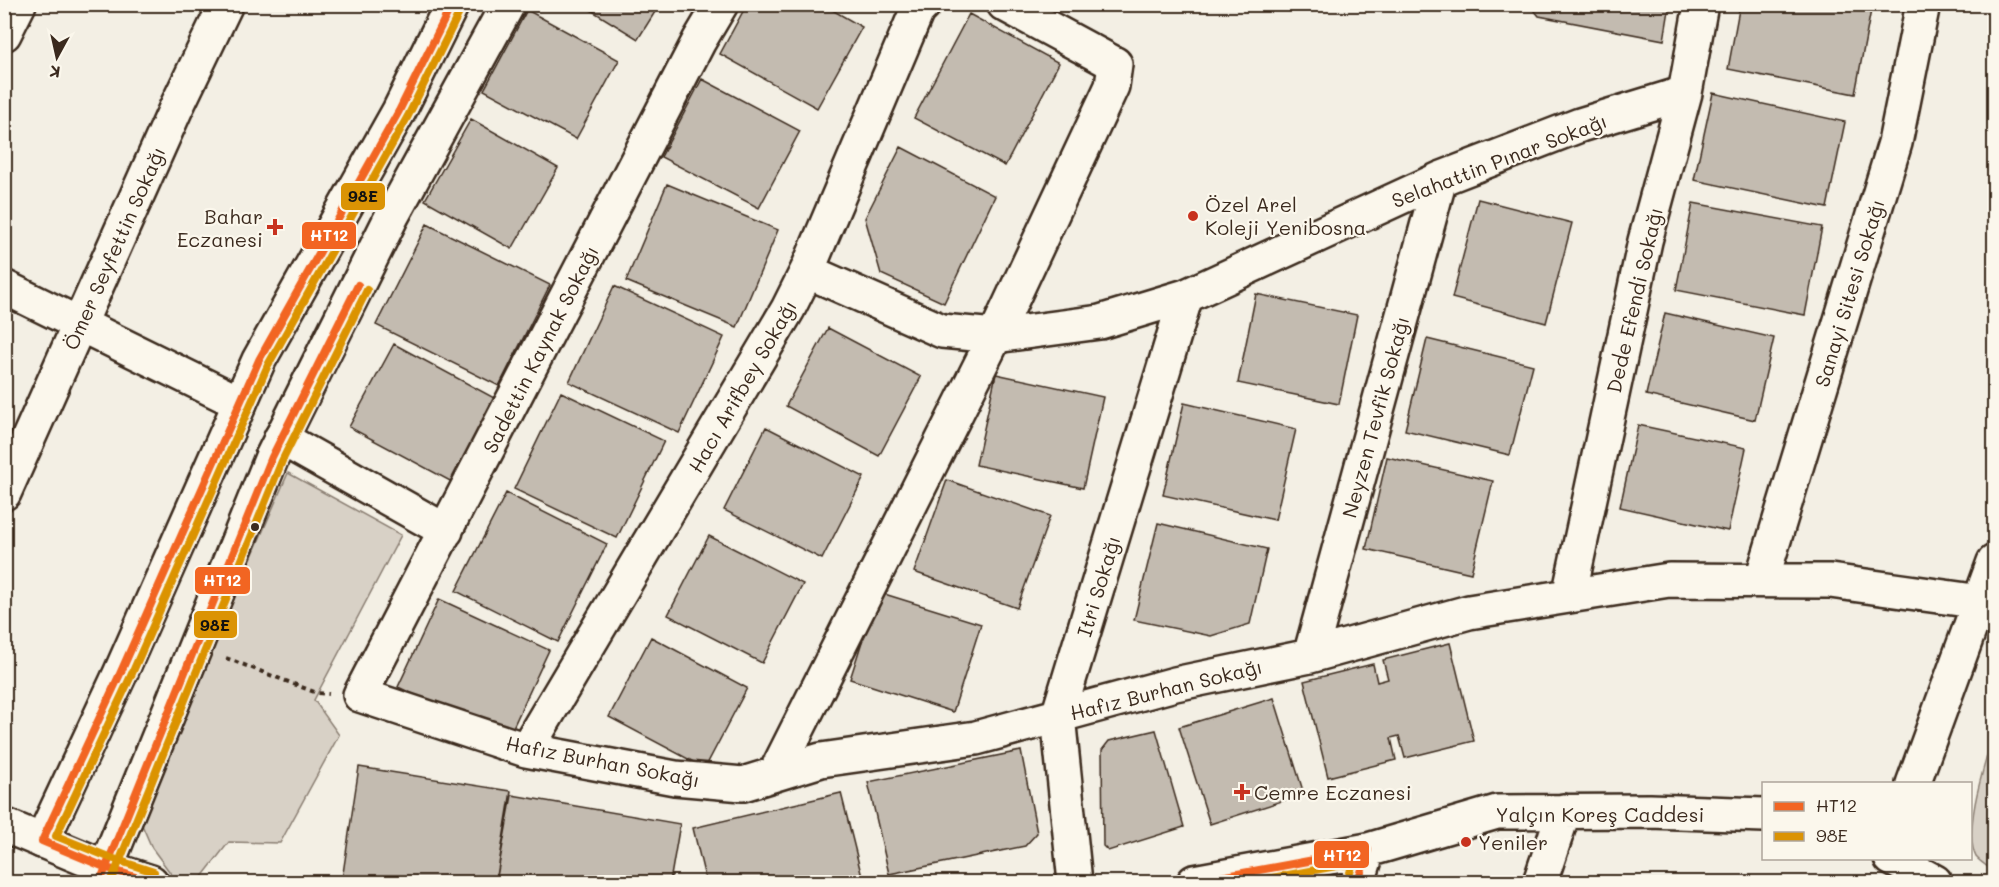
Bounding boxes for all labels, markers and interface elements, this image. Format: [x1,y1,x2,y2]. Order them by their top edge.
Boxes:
north arrow [27,27,87,87]
text: K [48,61,62,83]
street label: Selahattin Pınar Sokağı [1388,107,1610,213]
street label: Ömer Seyfettin Sokağı [57,142,171,354]
line badge: 98E [340,182,386,211]
text: 98E [348,185,378,206]
place label: Özel Arel Koleji Yenibosna [1205,191,1366,240]
street label: Sanayi Sitesi Sokağı [1808,196,1890,390]
place label: Bahar Eczanesi [177,203,263,252]
street label: Dede Efendi Sokağı [1600,205,1668,395]
marker: Özel Arel Koleji Yenibosna [1186,209,1200,223]
marker: Bahar Eczanesi [268,220,282,234]
line badge: HT12 [301,221,357,250]
text: HT12 [310,224,348,245]
street label: Sadettin Kaynak Sokağı [476,241,604,457]
street label: Hacı Arifbey Sokağı [682,295,802,477]
street label: Neyzen Tevfik Sokağı [1336,313,1414,521]
unlabelled marker [249,521,261,533]
street label: Itri Sokağı [1070,532,1126,640]
line badge: HT12 [194,566,251,595]
text: HT12 [203,569,241,590]
line badge: 98E [193,610,238,639]
text: 98E [200,614,230,635]
street label: Hafız Burhan Sokağı [1067,653,1265,725]
street label: Hafız Burhan Sokağı [504,729,702,793]
place label: Cemre Eczanesi [1254,779,1412,805]
legend [1762,782,1972,860]
marker: Cemre Eczanesi [1235,785,1249,799]
text: HT12 [1816,793,1857,817]
street label: Yalçın Koreş Caddesi [1496,801,1704,827]
text: 98E [1816,823,1848,847]
place label: Yeniler [1478,829,1548,855]
marker: Yeniler [1459,835,1473,849]
line badge: HT12 [1313,840,1370,869]
text: HT12 [1323,844,1361,865]

